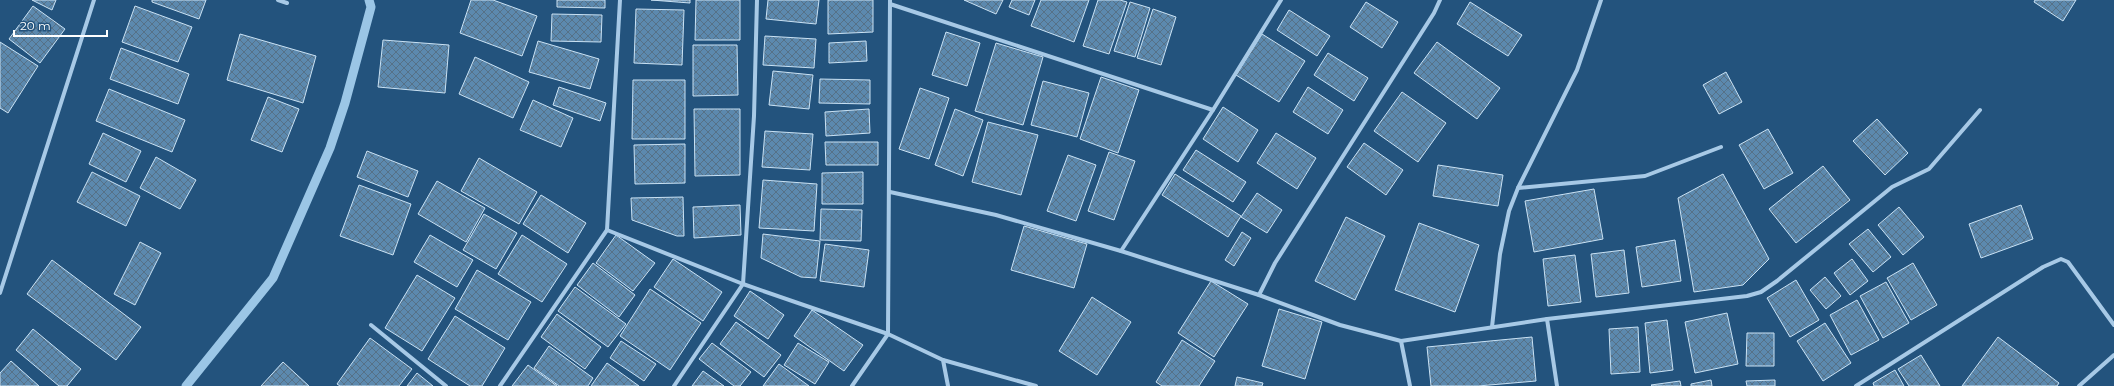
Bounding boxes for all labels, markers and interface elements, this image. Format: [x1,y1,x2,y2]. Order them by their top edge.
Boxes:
scale bar [14,12,107,38]
text: 20 m [20,18,51,33]

